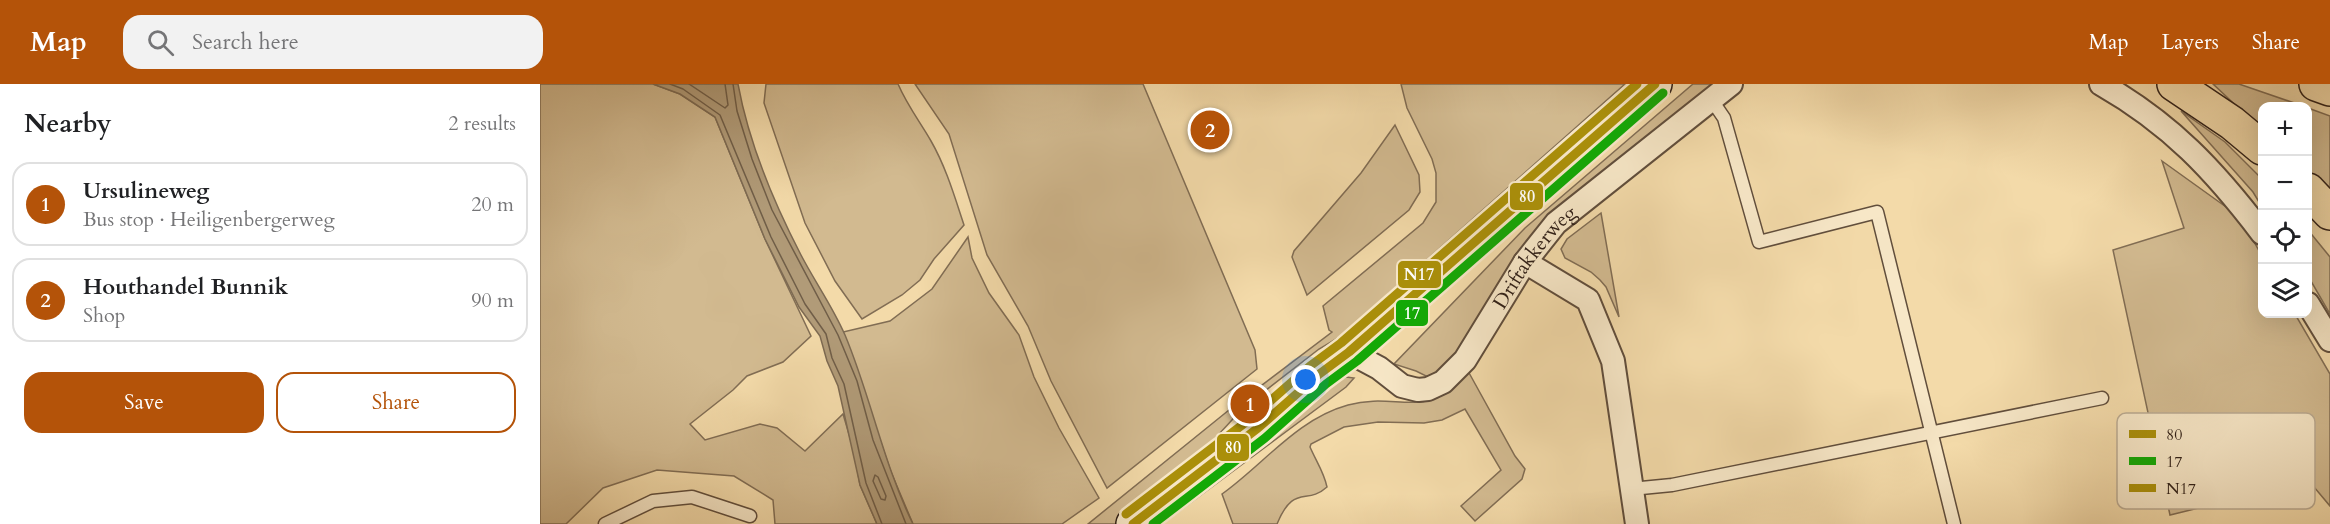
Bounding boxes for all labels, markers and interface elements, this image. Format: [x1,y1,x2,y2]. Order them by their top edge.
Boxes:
search box [123,15,543,69]
text: Map [30,23,87,61]
icon: search [144,26,177,59]
text: Search here [192,27,299,57]
text: Map [2089,28,2129,57]
text: Layers [2162,28,2219,57]
text: Share [2252,28,2300,57]
map controls [2258,102,2312,318]
button: + [2258,102,2312,156]
text: Nearby [24,106,112,141]
pin: 2 [1190,108,1230,152]
text: 2 results [448,110,516,137]
button: − [2258,156,2312,210]
text: Ursulineweg [83,176,209,206]
line badge: 80 [1509,182,1544,211]
text: 80 [1519,186,1535,208]
text: 1 [40,191,51,218]
text: 20 m [471,191,514,218]
street label: Driftakkerweg [1486,198,1582,314]
text: Bus stop · Heiligenbergerweg [83,206,335,233]
button: locate [2258,210,2312,264]
line badge: N17 [1397,260,1442,289]
text: N17 [1404,264,1434,286]
button: layers [2258,264,2312,318]
text: Houthandel Bunnik [83,272,288,302]
text: 2 [40,287,51,314]
text: 90 m [471,287,514,314]
line badge: 17 [1395,299,1429,327]
text: Shop [83,302,125,329]
text: 17 [1404,303,1420,325]
your location [1291,365,1320,394]
button: Save [24,372,264,433]
button: Share [276,372,516,433]
pin: 1 [1230,382,1270,426]
legend [2117,413,2315,509]
text: 80 [2166,424,2182,446]
line badge: 80 [1216,433,1250,462]
text: 80 [1225,437,1241,459]
text: 17 [2166,451,2182,473]
text: N17 [2166,478,2196,500]

